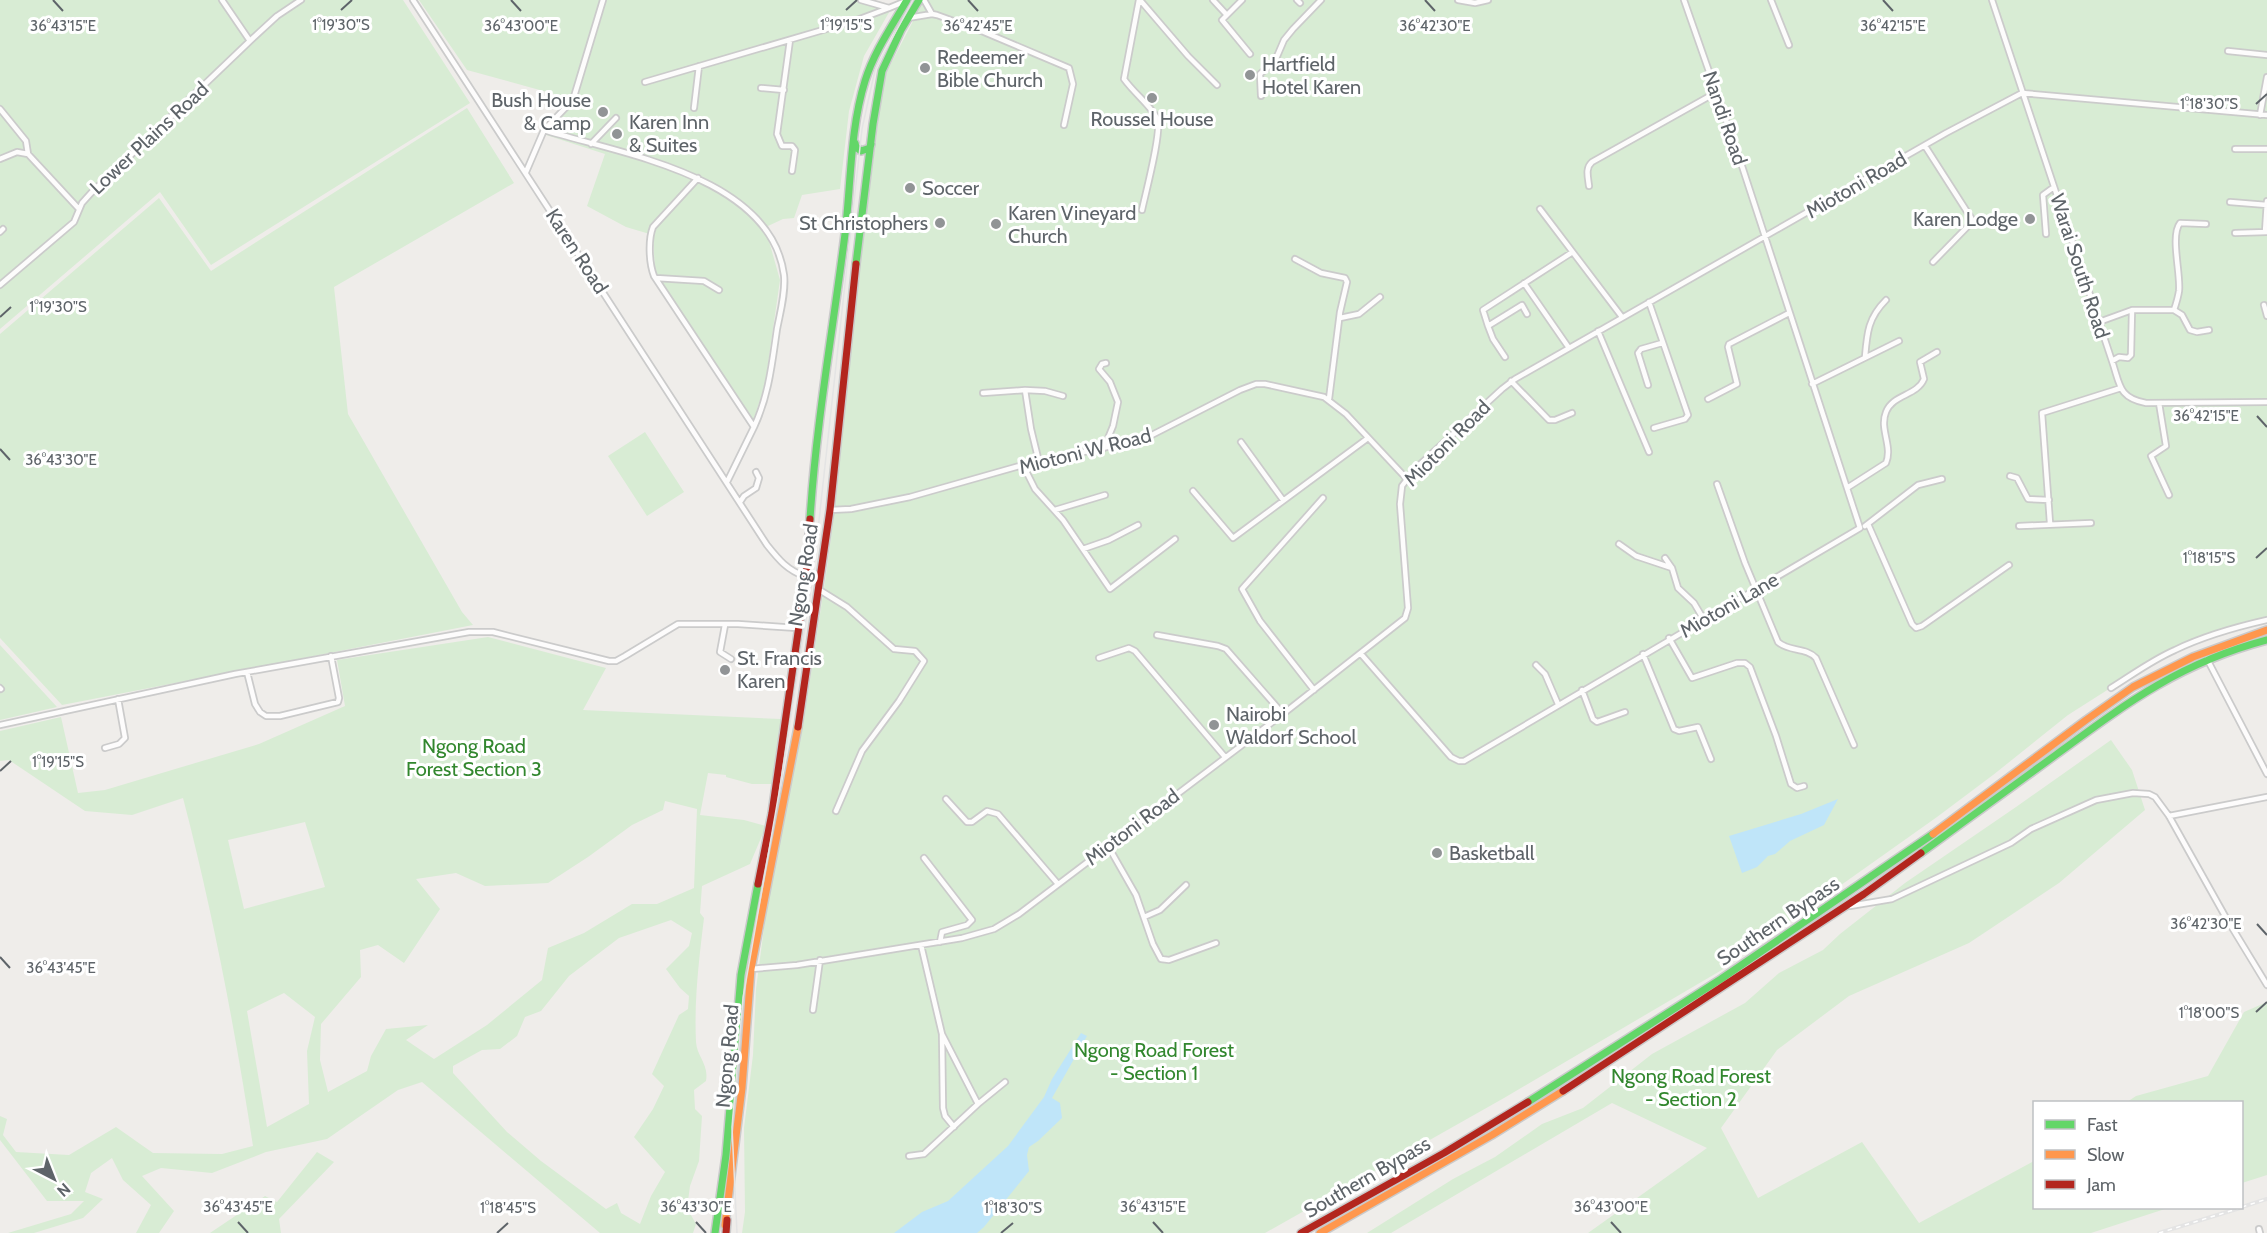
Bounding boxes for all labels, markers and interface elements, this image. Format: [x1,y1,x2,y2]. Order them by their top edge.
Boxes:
text: 1°19'30"S [312,16,370,34]
text: 1°19'15"S [820,16,872,34]
text: 36°43'15"E [30,17,96,35]
text: 36°43'00"E [484,17,558,35]
text: 36°42'45"E [943,17,1013,35]
text: 36°42'30"E [1399,17,1471,35]
text: 36°42'15"E [1860,17,1926,35]
place label: Redeemer Bible Church [937,45,1043,92]
place label: Hartfield Hotel Karen [1262,52,1361,99]
marker: Redeemer Bible Church [918,61,932,75]
marker: Hartfield Hotel Karen [1243,68,1257,82]
street label: Nandi Road [1698,68,1752,168]
street label: Lower Plains Road [85,77,213,199]
place label: Bush House & Camp [491,88,591,135]
marker: Roussel House [1145,91,1159,105]
text: 1°18'30"S [2180,95,2238,113]
marker: Bush House & Camp [596,105,610,119]
place label: Roussel House [1090,107,1214,131]
place label: Karen Inn & Suites [629,110,709,157]
marker: Karen Inn & Suites [610,127,624,141]
street label: Miotoni Road [1801,147,1911,223]
place label: Soccer [922,176,980,200]
marker: Soccer [903,181,917,195]
street label: Warai South Road [2045,191,2115,341]
place label: Karen Vineyard Church [1008,201,1136,248]
street label: Karen Road [541,204,613,298]
place label: Karen Lodge [1913,207,2018,231]
place label: St Christophers [799,211,928,235]
marker: Karen Lodge [2023,212,2037,226]
marker: St Christophers [933,216,947,230]
marker: Karen Vineyard Church [989,217,1003,231]
text: 1°19'30"S [29,298,87,316]
street label: Miotoni Road [1399,395,1495,491]
text: 36°42'15"E [2173,407,2239,425]
street label: Miotoni W Road [1016,423,1154,479]
text: 36°43'30"E [25,451,97,469]
street label: Ngong Road [783,522,823,628]
text: 1°18'15"S [2183,549,2235,567]
street label: Miotoni Lane [1675,567,1783,643]
place label: St. Francis Karen [737,646,822,693]
marker: St. Francis Karen [718,663,732,677]
place label: Nairobi Waldorf School [1226,702,1356,749]
marker: Nairobi Waldorf School [1207,718,1221,732]
park label: Ngong Road Forest Section 3 [406,734,542,781]
text: 1°19'15"S [32,753,84,771]
street label: Miotoni Road [1080,784,1184,870]
place label: Basketball [1449,841,1535,865]
marker: Basketball [1430,846,1444,860]
street label: Southern Bypass [1712,871,1844,971]
text: 36°42'30"E [2170,915,2242,933]
text: 36°43'45"E [26,959,96,977]
street label: Ngong Road [711,1003,743,1109]
text: 1°18'00"S [2179,1004,2239,1022]
park label: Ngong Road Forest - Section 1 [1074,1038,1234,1085]
park label: Ngong Road Forest - Section 2 [1611,1064,1771,1111]
legend [2033,1101,2243,1209]
text: Fast [2087,1114,2118,1136]
street label: Southern Bypass [1300,1131,1434,1223]
text: Slow [2087,1144,2124,1166]
north arrow [24,1149,84,1209]
text: Jam [2086,1174,2116,1196]
text: N [53,1179,74,1201]
text: 36°43'45"E [203,1198,273,1216]
text: 36°43'30"E [660,1198,732,1216]
text: 36°43'15"E [1120,1198,1186,1216]
text: 36°43'00"E [1574,1198,1648,1216]
text: 1°18'45"S [480,1199,536,1217]
text: 1°18'30"S [984,1199,1042,1217]

